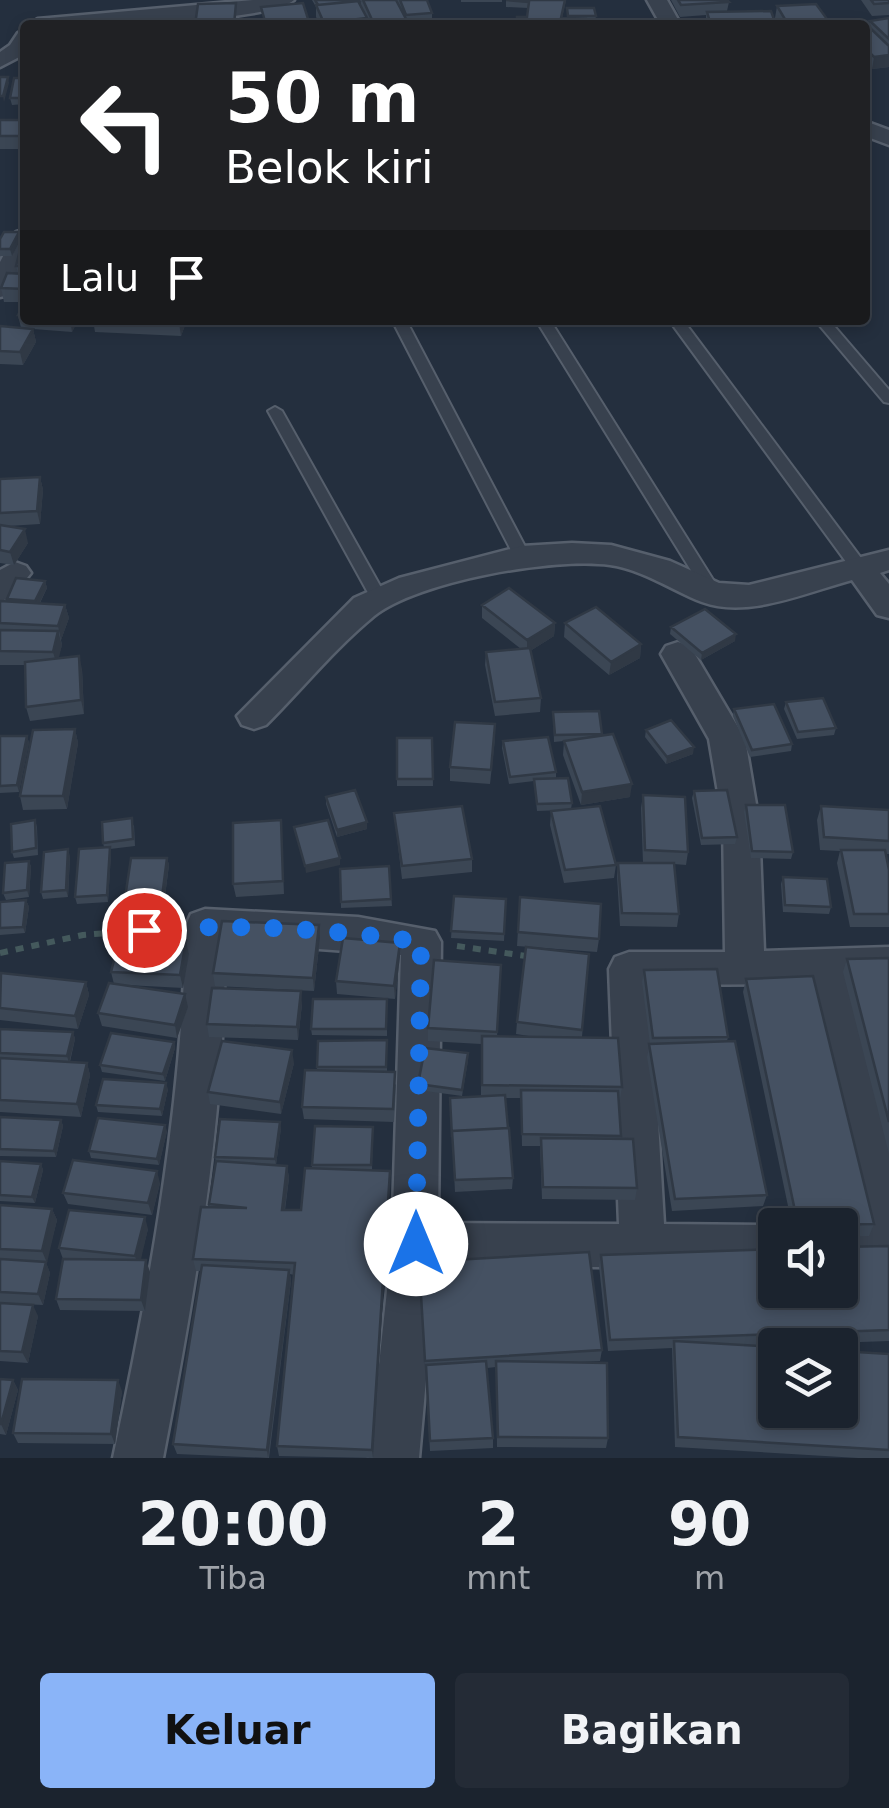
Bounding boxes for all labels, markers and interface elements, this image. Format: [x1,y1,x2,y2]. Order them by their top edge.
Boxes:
text: 50 m [225,57,420,139]
icon: left [60,60,190,190]
text: Belok kiri [225,141,434,194]
icon: arrive [159,250,214,305]
text: Lalu [60,256,139,300]
pin [102,888,187,973]
icon: arrive [117,903,172,958]
position arrow [364,1192,468,1296]
map controls [758,1208,858,1428]
button: sound [758,1208,858,1308]
button: layers [758,1328,858,1428]
text: 20:00 [138,1489,329,1559]
text: 2 [477,1489,519,1559]
text: 90 [668,1489,751,1559]
text: Tiba [199,1559,267,1597]
text: mnt [466,1559,530,1597]
text: m [694,1559,725,1597]
button: Keluar [40,1673,435,1788]
button: Bagikan [455,1673,849,1788]

